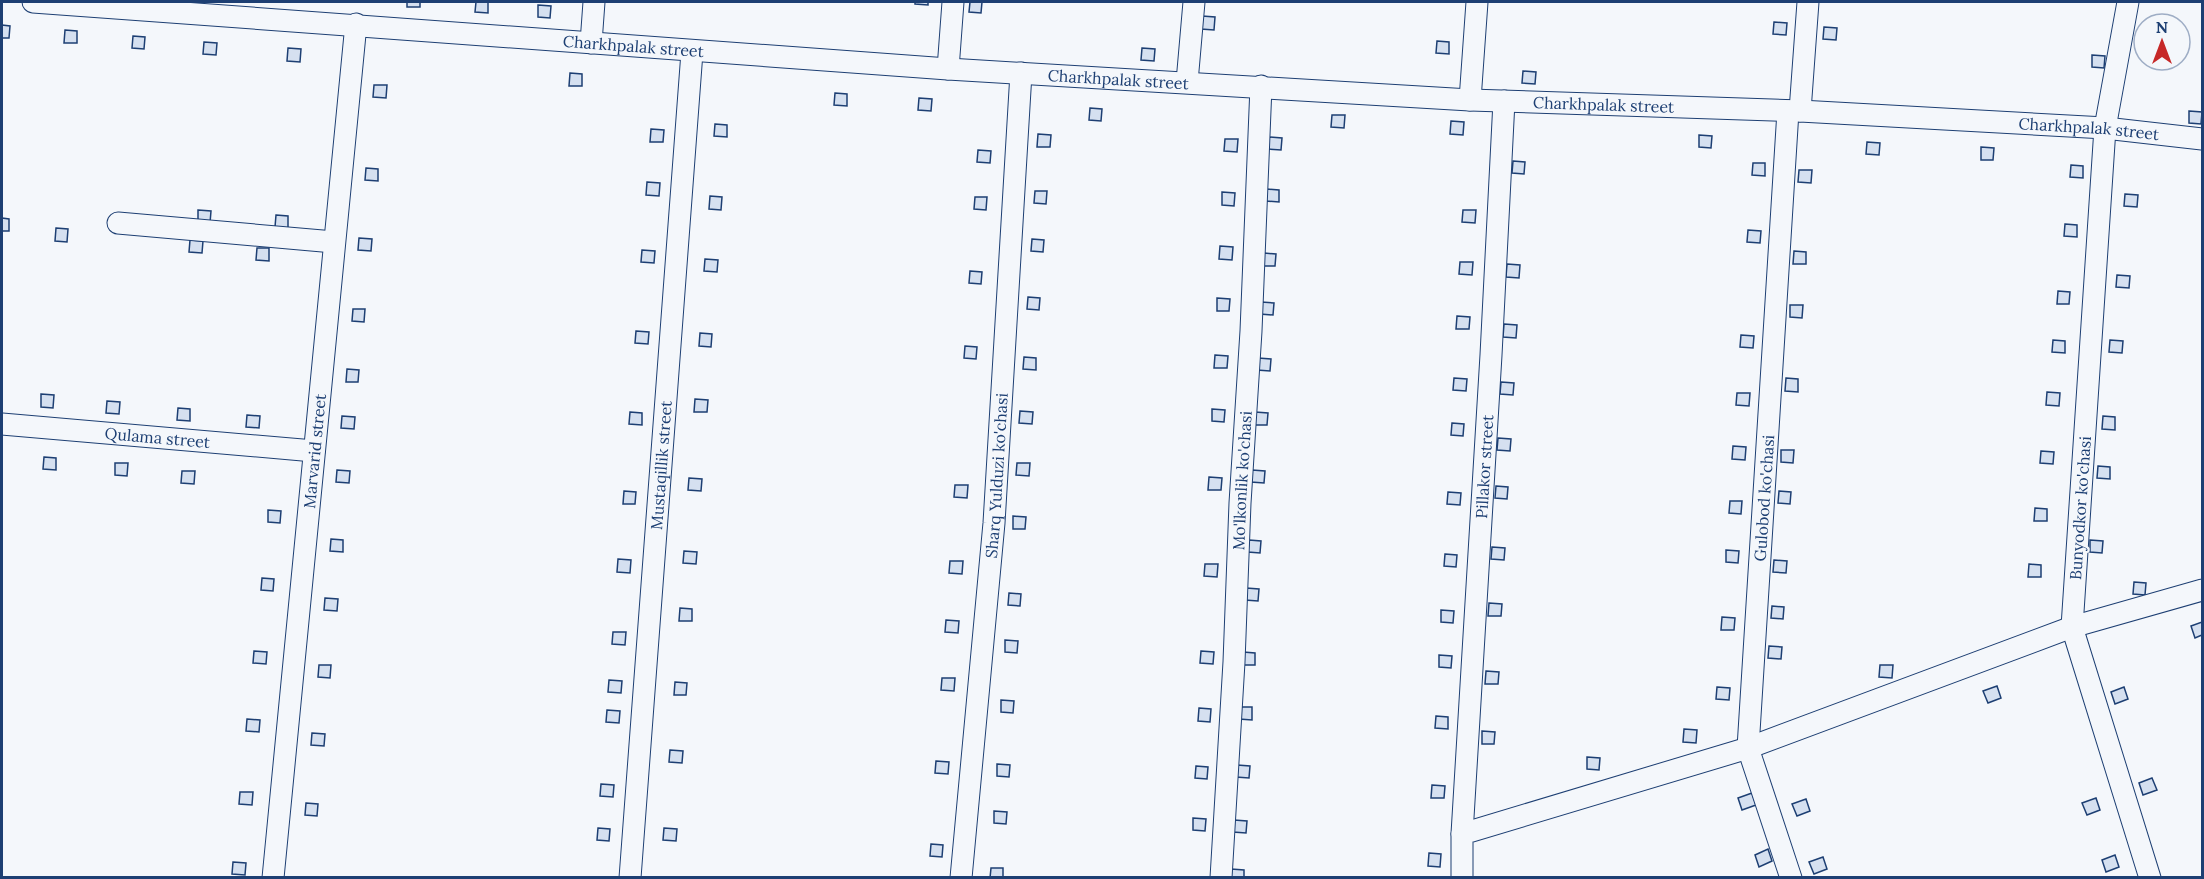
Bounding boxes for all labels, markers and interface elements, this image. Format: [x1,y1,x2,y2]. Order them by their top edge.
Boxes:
north arrow [2132,12,2192,72]
text: N [2156,17,2168,37]
street label: Charkhpalak street [562,31,705,61]
street label: Charkhpalak street [1047,65,1190,93]
street label: Charkhpalak street [1533,92,1675,117]
street label: Charkhpalak street [2018,113,2161,144]
street label: Marvarid street [299,392,330,509]
street label: Sharq Yulduzi ko'chasi [981,392,1012,559]
street label: Mustaqillik street [646,399,676,531]
street label: Mo'lkonlik ko'chasi [1228,410,1256,551]
street label: Pillakor street [1471,413,1497,519]
street label: Qulama street [104,423,212,452]
street label: Gulobod ko'chasi [1750,434,1778,562]
street label: Bunyodkor ko'chasi [2065,435,2095,581]

